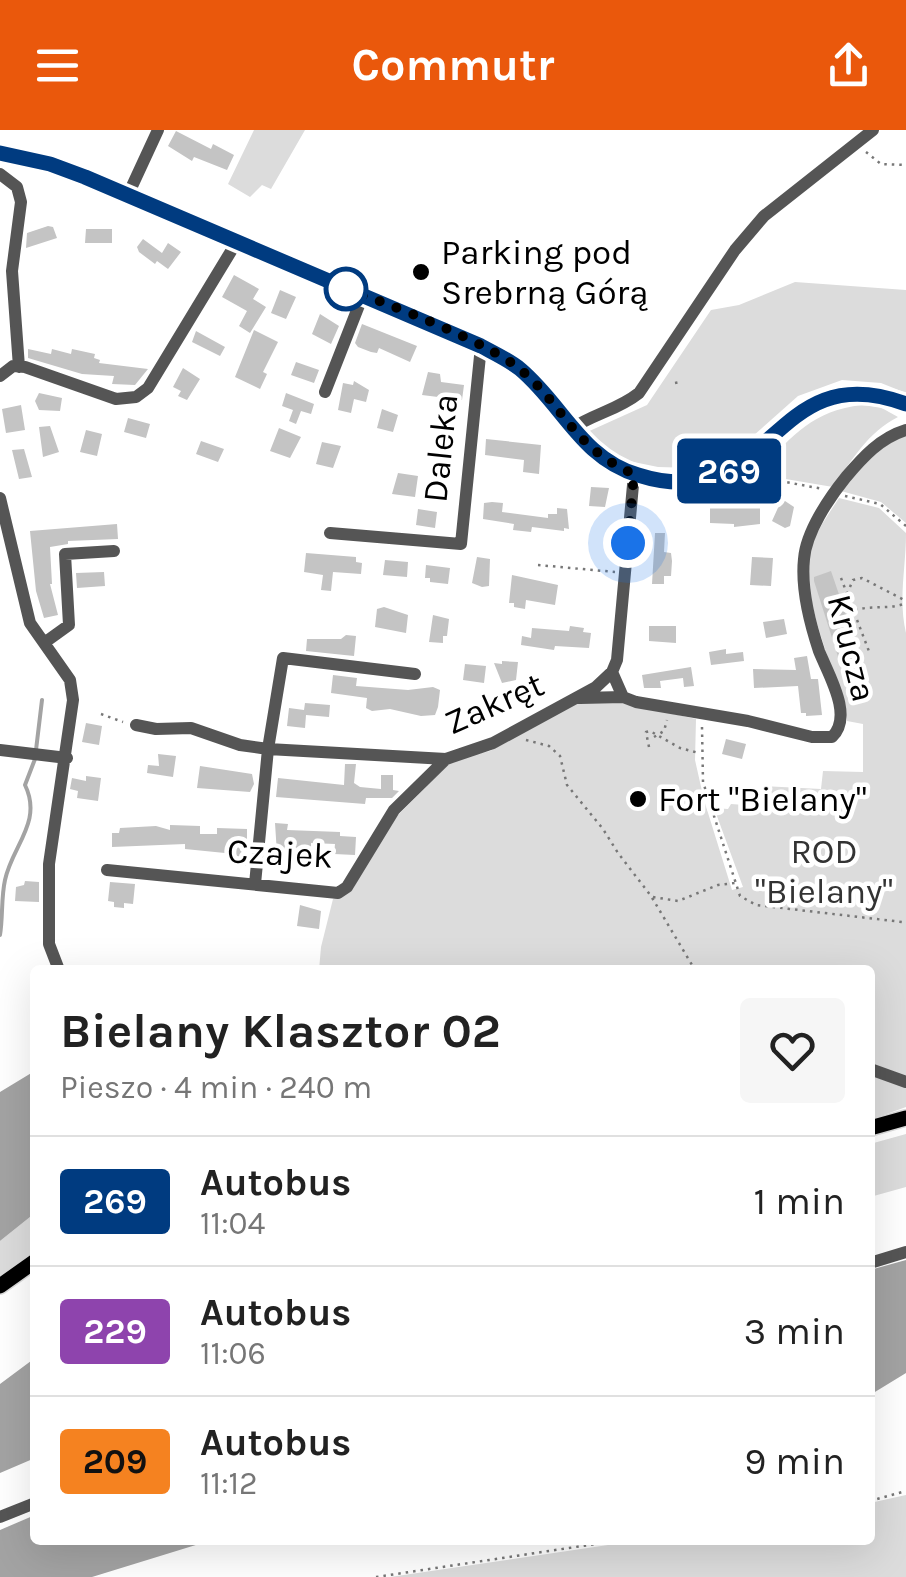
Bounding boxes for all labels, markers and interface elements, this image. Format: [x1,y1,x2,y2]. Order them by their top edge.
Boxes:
icon: menu [30,38,85,93]
icon: share [821,38,876,93]
text: Commutr [351,39,555,91]
place label: Parking pod Srebrną Górą [441,232,648,313]
marker: Parking pod Srebrną Górą [410,261,432,283]
unlabelled marker [325,268,367,310]
street label: Daleka [414,392,467,504]
line badge: 269 [672,438,786,504]
text: 269 [697,451,761,492]
your location [603,518,653,568]
street label: Krucza [818,590,885,706]
street label: Zakręt [439,664,550,743]
place label: Fort "Bielany" [658,779,867,820]
marker: Fort "Bielany" [627,788,649,810]
street label: Czajek [226,830,334,877]
park label: ROD "Bielany" [755,831,893,912]
button: heart [740,998,845,1103]
text: Bielany Klasztor 02 [60,1003,501,1059]
text: Pieszo · 4 min · 240 m [60,1069,372,1106]
text: Autobus [200,1160,351,1205]
text: 1 min [754,1179,845,1224]
text: 269 [83,1181,147,1222]
text: 11:04 [200,1205,265,1242]
text: Autobus [200,1290,351,1335]
text: 3 min [744,1309,845,1354]
text: 229 [83,1311,147,1352]
text: 11:06 [200,1335,266,1372]
text: Autobus [200,1420,351,1465]
text: 9 min [744,1439,845,1484]
text: 209 [83,1441,147,1482]
text: 11:12 [200,1465,258,1502]

